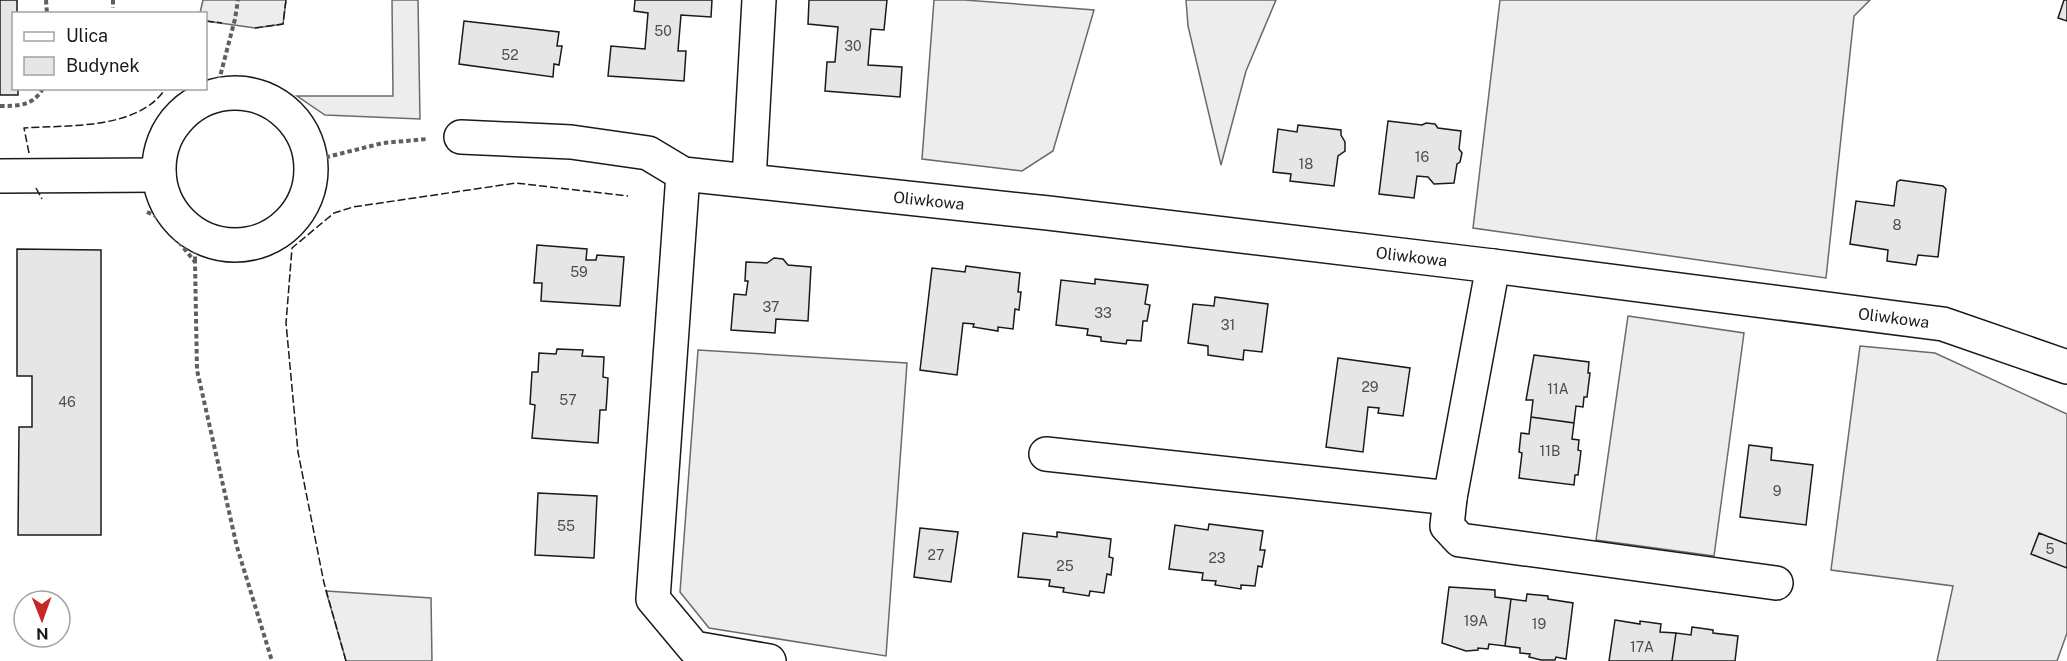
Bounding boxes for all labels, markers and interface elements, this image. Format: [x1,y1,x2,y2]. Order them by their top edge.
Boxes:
legend [12,12,207,90]
house number: 50 [654,23,672,39]
text: Ulica [66,25,108,46]
house number: 30 [844,38,862,54]
house number: 52 [501,47,519,63]
text: Budynek [66,55,140,76]
house number: 16 [1415,149,1429,165]
house number: 18 [1299,156,1313,172]
street label: Oliwkowa [892,187,965,214]
house number: 8 [1892,217,1902,233]
street label: Oliwkowa [1375,243,1448,270]
house number: 59 [570,264,588,280]
house number: 37 [763,299,779,315]
street label: Oliwkowa [1857,304,1930,332]
house number: 33 [1094,305,1112,321]
house number: 31 [1221,317,1235,333]
house number: 29 [1361,379,1379,395]
house number: 11A [1547,381,1569,397]
house number: 57 [559,392,577,408]
house number: 46 [58,394,76,410]
house number: 11B [1540,443,1560,459]
house number: 9 [1773,483,1782,499]
house number: 55 [557,518,575,534]
house number: 5 [2046,541,2055,557]
house number: 27 [928,547,944,563]
house number: 23 [1208,550,1226,566]
house number: 25 [1056,558,1074,574]
north arrow [12,589,72,649]
house number: 19A [1464,613,1488,629]
house number: 19 [1532,616,1546,632]
text: N [36,624,49,643]
house number: 17A [1630,639,1654,655]

